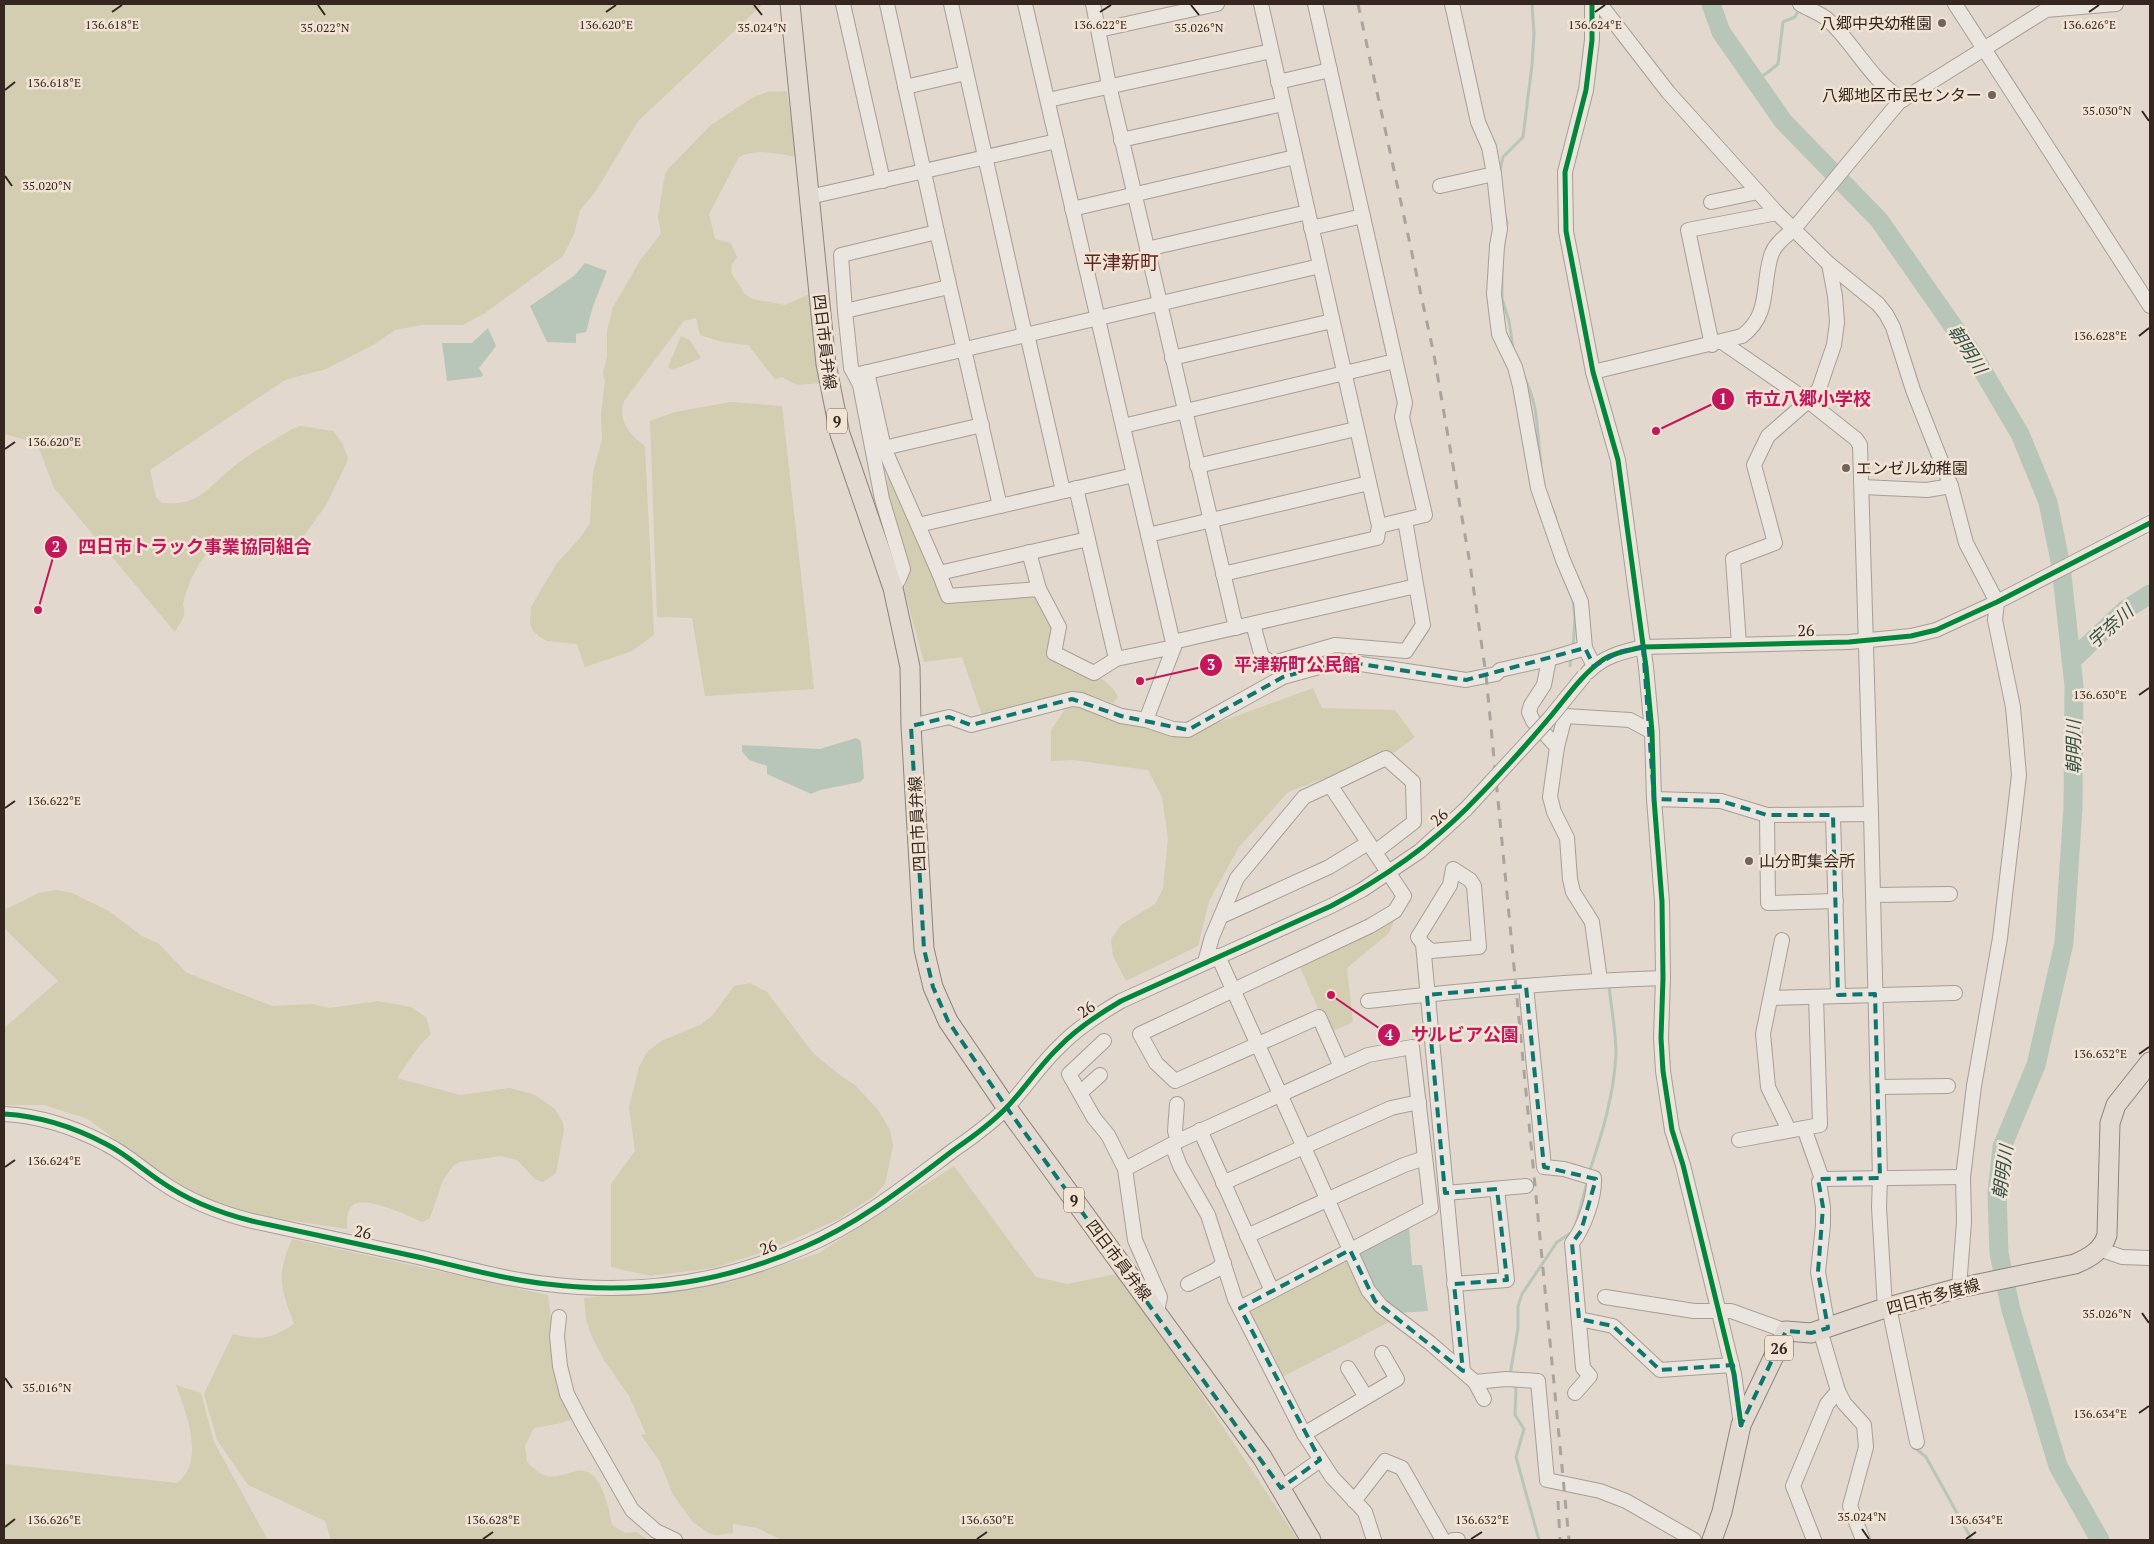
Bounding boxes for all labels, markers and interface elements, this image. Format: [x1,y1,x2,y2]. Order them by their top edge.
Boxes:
place label: 八郷中央幼稚園 [1820,12,1932,34]
text: 136.618°E [85,17,139,32]
text: 136.620°E [579,17,633,32]
text: 136.622°E [1073,17,1127,32]
text: 136.624°E [1568,17,1622,32]
marker: 八郷中央幼稚園 [1936,17,1948,29]
text: 136.626°E [2062,17,2116,32]
text: 35.022°N [300,20,350,35]
text: 35.024°N [737,20,787,35]
text: 35.026°N [1174,20,1224,35]
text: 136.618°E [27,75,81,90]
place label: 八郷地区市民センター [1822,84,1982,106]
marker: 八郷地区市民センター [1986,89,1998,101]
text: 35.030°N [2082,103,2132,118]
text: 35.020°N [22,178,72,193]
district label: 平津新町 [1083,249,1159,274]
street label: 四日市員弁線 [808,293,842,391]
water label: 朝明川 [1943,320,1994,380]
text: 136.628°E [2073,328,2127,343]
callout: 市立八郷小学校 [1710,383,1881,416]
text: 市立八郷小学校 [1745,386,1871,410]
text: 1 [1719,388,1727,408]
road number: 9 [827,408,847,434]
text: 136.620°E [27,434,81,449]
place label: エンゼル幼稚園 [1856,457,1968,479]
marker: エンゼル幼稚園 [1840,462,1852,474]
callout: 四日市トラック事業協同組合 [43,530,322,563]
text: 四日市トラック事業協同組合 [78,534,312,558]
text: 2 [52,536,60,556]
water label: 宇奈川 [2082,598,2140,653]
street label: 26 [1797,619,1815,641]
callout: 平津新町公民館 [1199,649,1370,682]
text: 平津新町公民館 [1234,652,1360,676]
text: 3 [1207,654,1215,674]
text: 136.630°E [2073,687,2127,702]
water label: 朝明川 [2061,718,2085,774]
street label: 四日市員弁線 [904,775,930,873]
text: 136.622°E [27,793,81,808]
street label: 26 [1425,803,1453,831]
place label: 山分町集会所 [1759,850,1855,872]
marker: 山分町集会所 [1743,855,1755,867]
street label: 26 [1073,995,1100,1023]
callout: サルビア公園 [1376,1018,1529,1051]
text: サルビア公園 [1411,1022,1519,1046]
text: 4 [1385,1024,1394,1044]
text: 136.632°E [2073,1046,2127,1061]
water label: 朝明川 [1986,1142,2018,1200]
text: 136.624°E [27,1153,81,1168]
road number: 9 [1064,1188,1084,1212]
street label: 四日市員弁線 [1081,1215,1157,1305]
street label: 26 [352,1219,374,1245]
street label: 26 [756,1234,780,1260]
street label: 四日市多度線 [1884,1273,1982,1319]
text: 35.026°N [2082,1306,2132,1321]
road number: 26 [1765,1336,1793,1360]
text: 35.016°N [22,1380,72,1395]
text: 136.634°E [2073,1406,2127,1421]
text: 35.024°N [1837,1509,1887,1524]
text: 136.626°E [27,1512,81,1527]
text: 136.628°E [466,1512,520,1527]
text: 136.630°E [960,1512,1014,1527]
text: 136.632°E [1455,1512,1509,1527]
text: 136.634°E [1949,1512,2003,1527]

